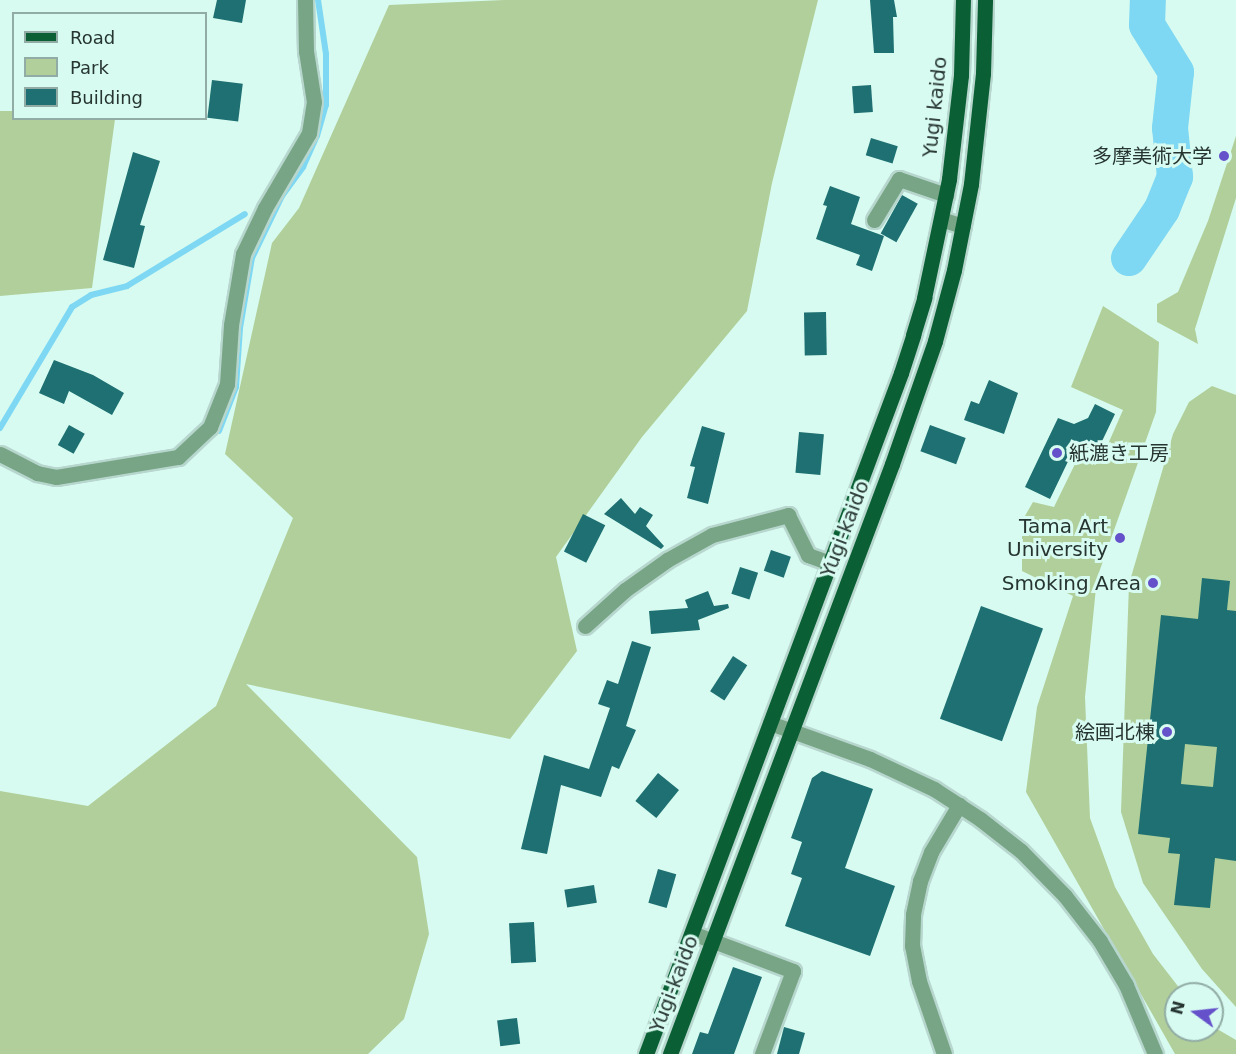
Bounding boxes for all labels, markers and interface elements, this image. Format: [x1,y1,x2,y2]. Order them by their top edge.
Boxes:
legend [12,12,207,120]
text: Road [70,27,115,48]
street label: Yugi kaido [918,55,952,159]
text: Park [70,57,109,78]
text: Building [70,87,143,108]
place label: 多摩美術大学 [1092,144,1212,168]
marker: 多摩美術大学 [1217,149,1231,163]
place label: 紙漉き工房 [1069,441,1169,465]
marker: 紙漉き工房 [1050,446,1064,460]
street label: Yugi-kaido [816,477,874,581]
place label: Tama Art University [1007,514,1108,561]
marker: Tama Art University [1113,531,1127,545]
place label: Smoking Area [1002,571,1141,595]
marker: Smoking Area [1146,576,1160,590]
place label: 絵画北棟 [1075,720,1155,744]
marker: 絵画北棟 [1160,725,1174,739]
street label: Yugi-kaido [645,932,703,1036]
north arrow [1164,982,1224,1042]
text: N [1167,999,1189,1017]

